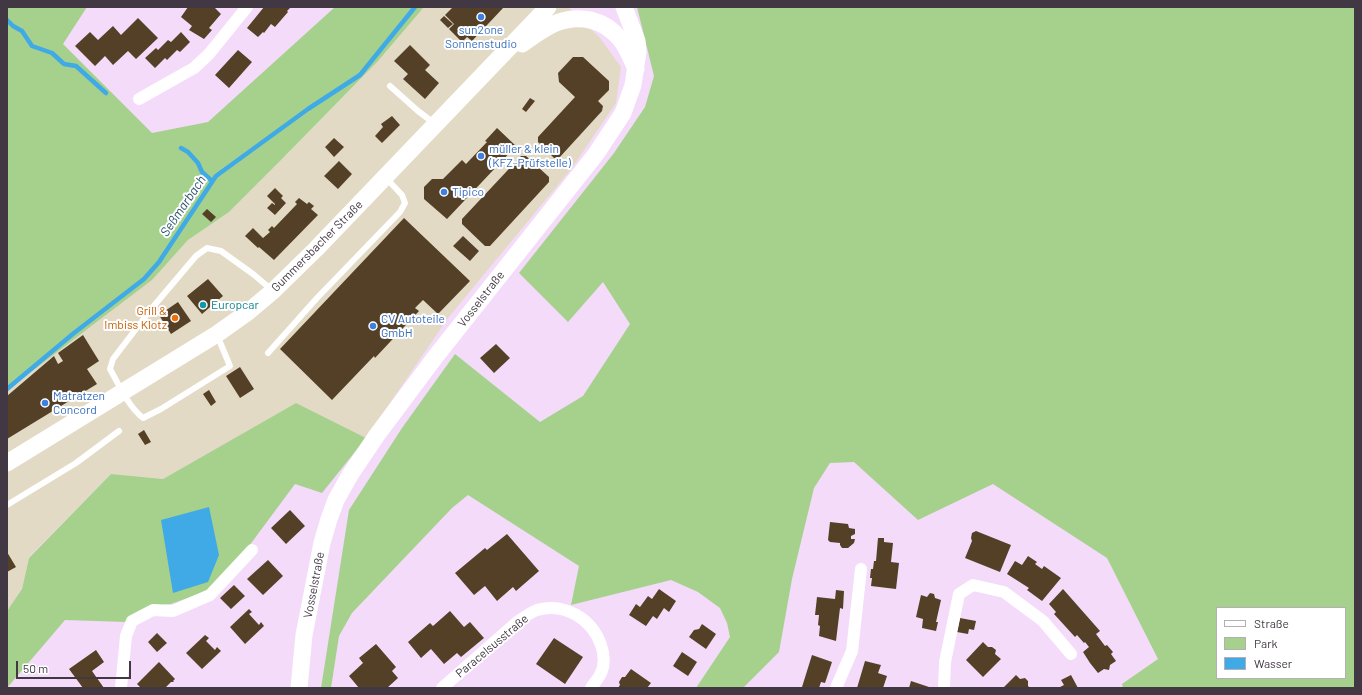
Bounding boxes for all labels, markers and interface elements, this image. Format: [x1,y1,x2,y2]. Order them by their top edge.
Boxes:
marker: sun2one Sonnenstudio [476,12,486,22]
place label: sun2one Sonnenstudio [445,23,517,51]
place label: müller & klein (KFZ-Prüfstelle) [489,142,571,170]
marker: müller & klein (KFZ-Prüfstelle) [476,151,486,161]
water label: Seßmarbach [157,173,209,239]
place label: Tipico [452,185,484,199]
marker: Tipico [439,187,449,197]
street label: Gummersbacher Straße [268,197,366,295]
street label: Vosselstraße [455,268,507,330]
place label: Europcar [211,298,259,312]
marker: Europcar [198,300,208,310]
place label: Grill & Imbiss Klotz [104,304,167,332]
place label: CV Autoteile GmbH [381,312,445,340]
marker: Grill & Imbiss Klotz [170,313,180,323]
marker: CV Autoteile GmbH [368,321,378,331]
place label: Matratzen Concord [53,389,105,417]
marker: Matratzen Concord [40,398,50,408]
street label: Vosselstraße [301,551,327,619]
legend [1216,607,1346,679]
street label: Paracelsusstraße [453,611,531,681]
text: Straße [1254,616,1289,630]
text: Park [1254,636,1278,650]
scale bar [18,653,133,679]
text: Wasser [1254,656,1292,670]
text: 50 m [23,661,48,675]

